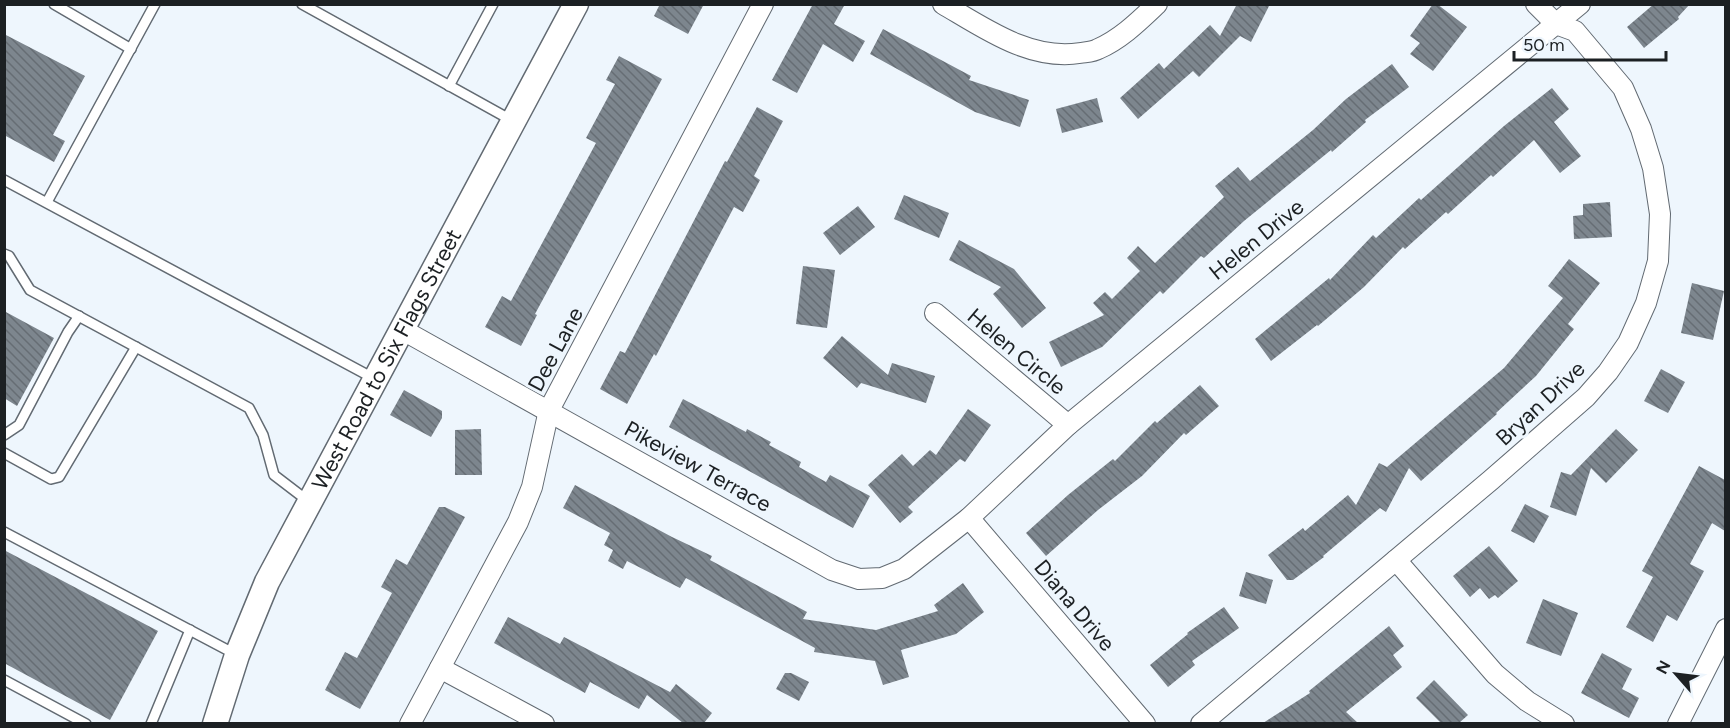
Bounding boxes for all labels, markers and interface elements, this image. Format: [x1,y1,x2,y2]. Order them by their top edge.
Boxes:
scale bar [1514,24,1666,62]
text: 50 m [1523,34,1565,56]
street label: Helen Drive [1204,193,1309,286]
street label: West Road to Six Flags Street [306,224,467,494]
street label: Dee Lane [522,302,589,396]
street label: Helen Circle [962,302,1071,400]
street label: Bryan Drive [1490,355,1591,451]
street label: Pikeview Terrace [620,415,776,518]
street label: Diana Drive [1029,554,1121,657]
north arrow [1646,644,1706,704]
text: N [1652,657,1674,677]

